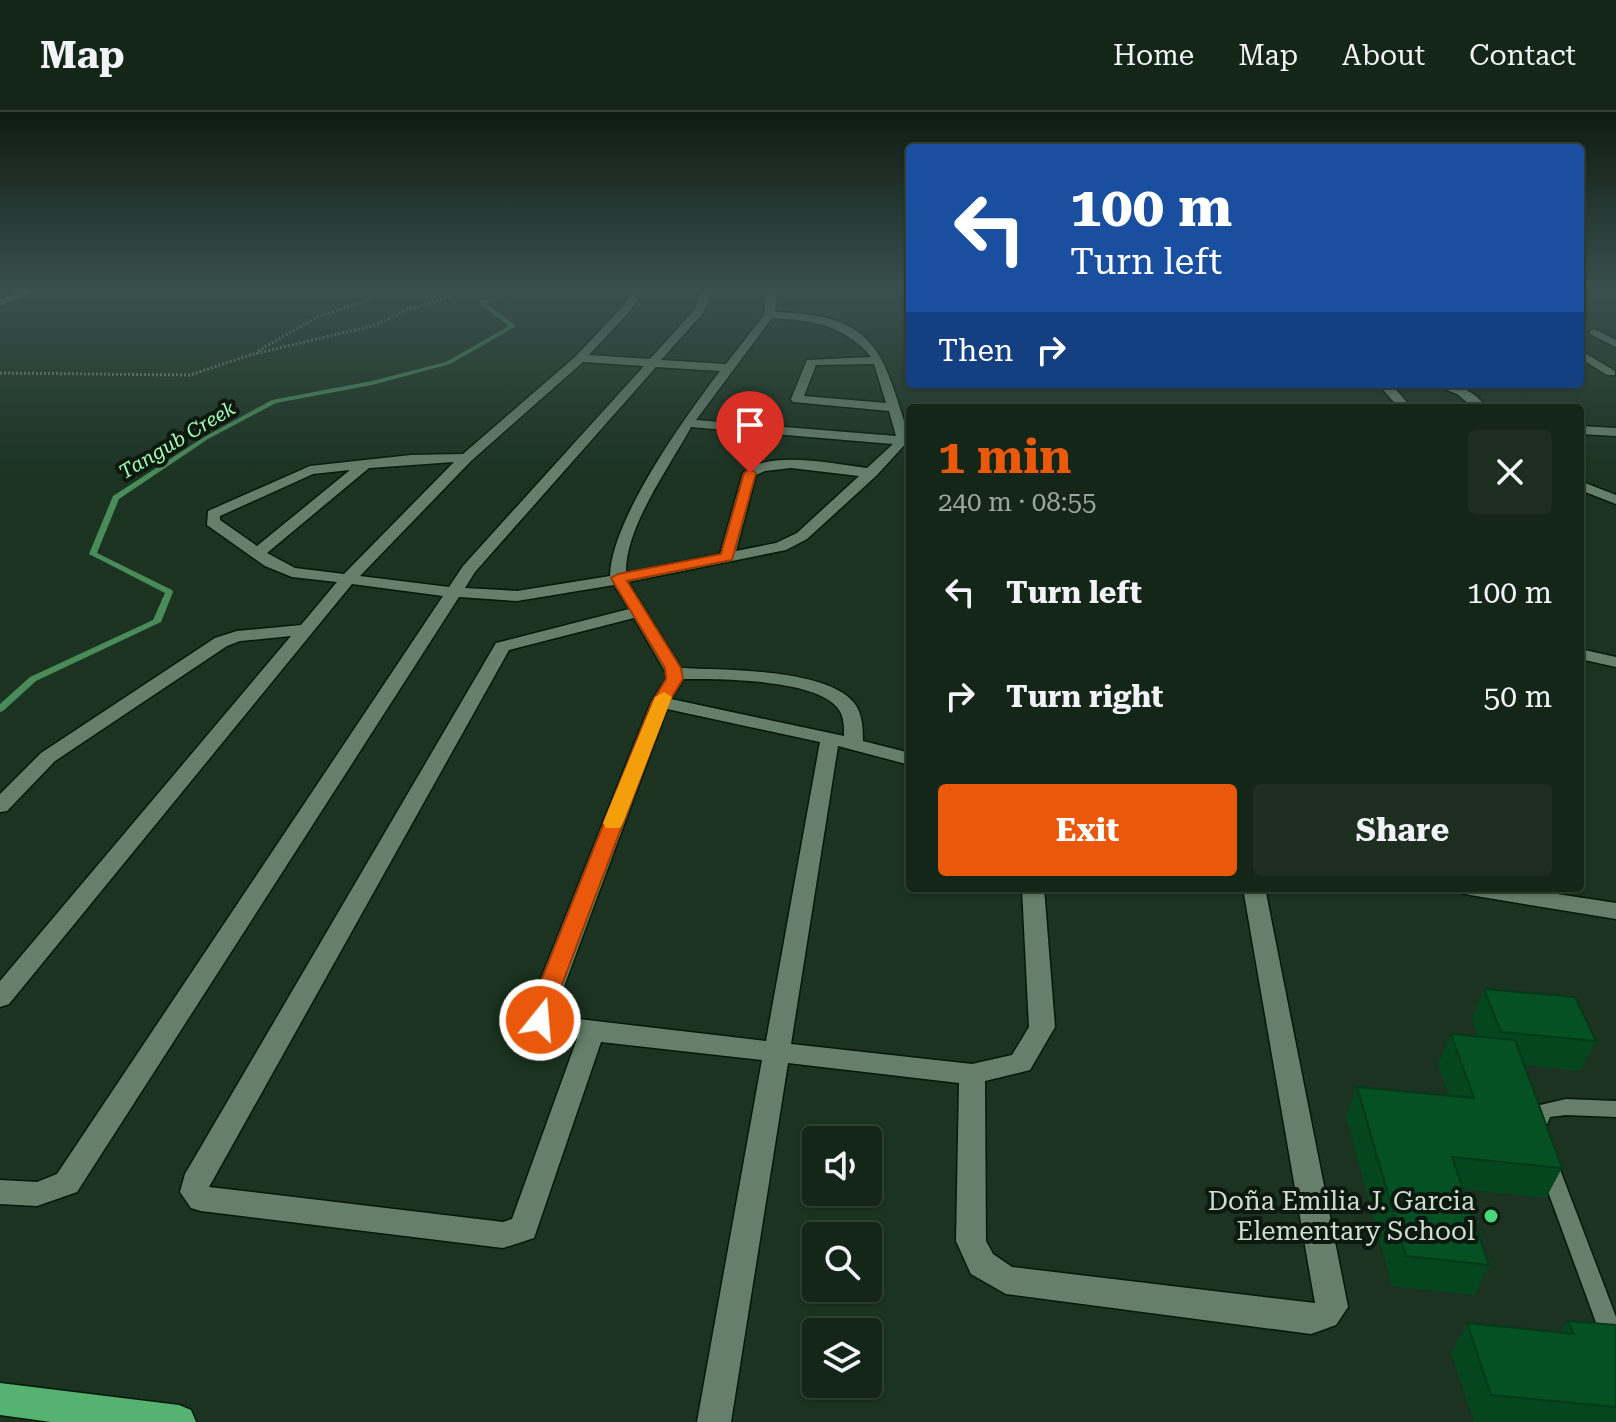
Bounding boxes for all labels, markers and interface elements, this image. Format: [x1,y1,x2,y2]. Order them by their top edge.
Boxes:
text: Map [40,33,125,77]
text: Home [1113,39,1194,72]
text: Map [1238,39,1298,72]
text: About [1342,39,1425,72]
text: Contact [1469,39,1576,72]
text: 100 m [1070,174,1232,240]
icon: left [938,176,1042,280]
text: Turn left [1070,241,1222,283]
icon: right [1029,328,1073,372]
text: Then [938,333,1013,368]
pin [716,391,784,473]
water label: Tangub Creek [115,396,240,484]
icon: arrive [728,403,772,447]
text: 1 min [938,429,1071,485]
button: close [1468,430,1552,514]
text: 240 m · 08:55 [938,487,1097,517]
icon: left [938,570,982,614]
text: Turn left [1006,575,1142,610]
text: 100 m [1467,575,1552,610]
icon: right [938,674,982,718]
text: Turn right [1006,679,1163,714]
text: 50 m [1483,679,1552,714]
button: Exit [938,784,1237,876]
button: Share [1253,784,1552,876]
position arrow [498,978,582,1062]
map controls [802,1126,882,1398]
button: sound [802,1126,882,1206]
place label: Doña Emilia J. Garcia Elementary School [1208,1186,1475,1246]
marker: Doña Emilia J. Garcia Elementary School [1482,1207,1500,1225]
button: search [802,1222,882,1302]
button: layers [802,1318,882,1398]

